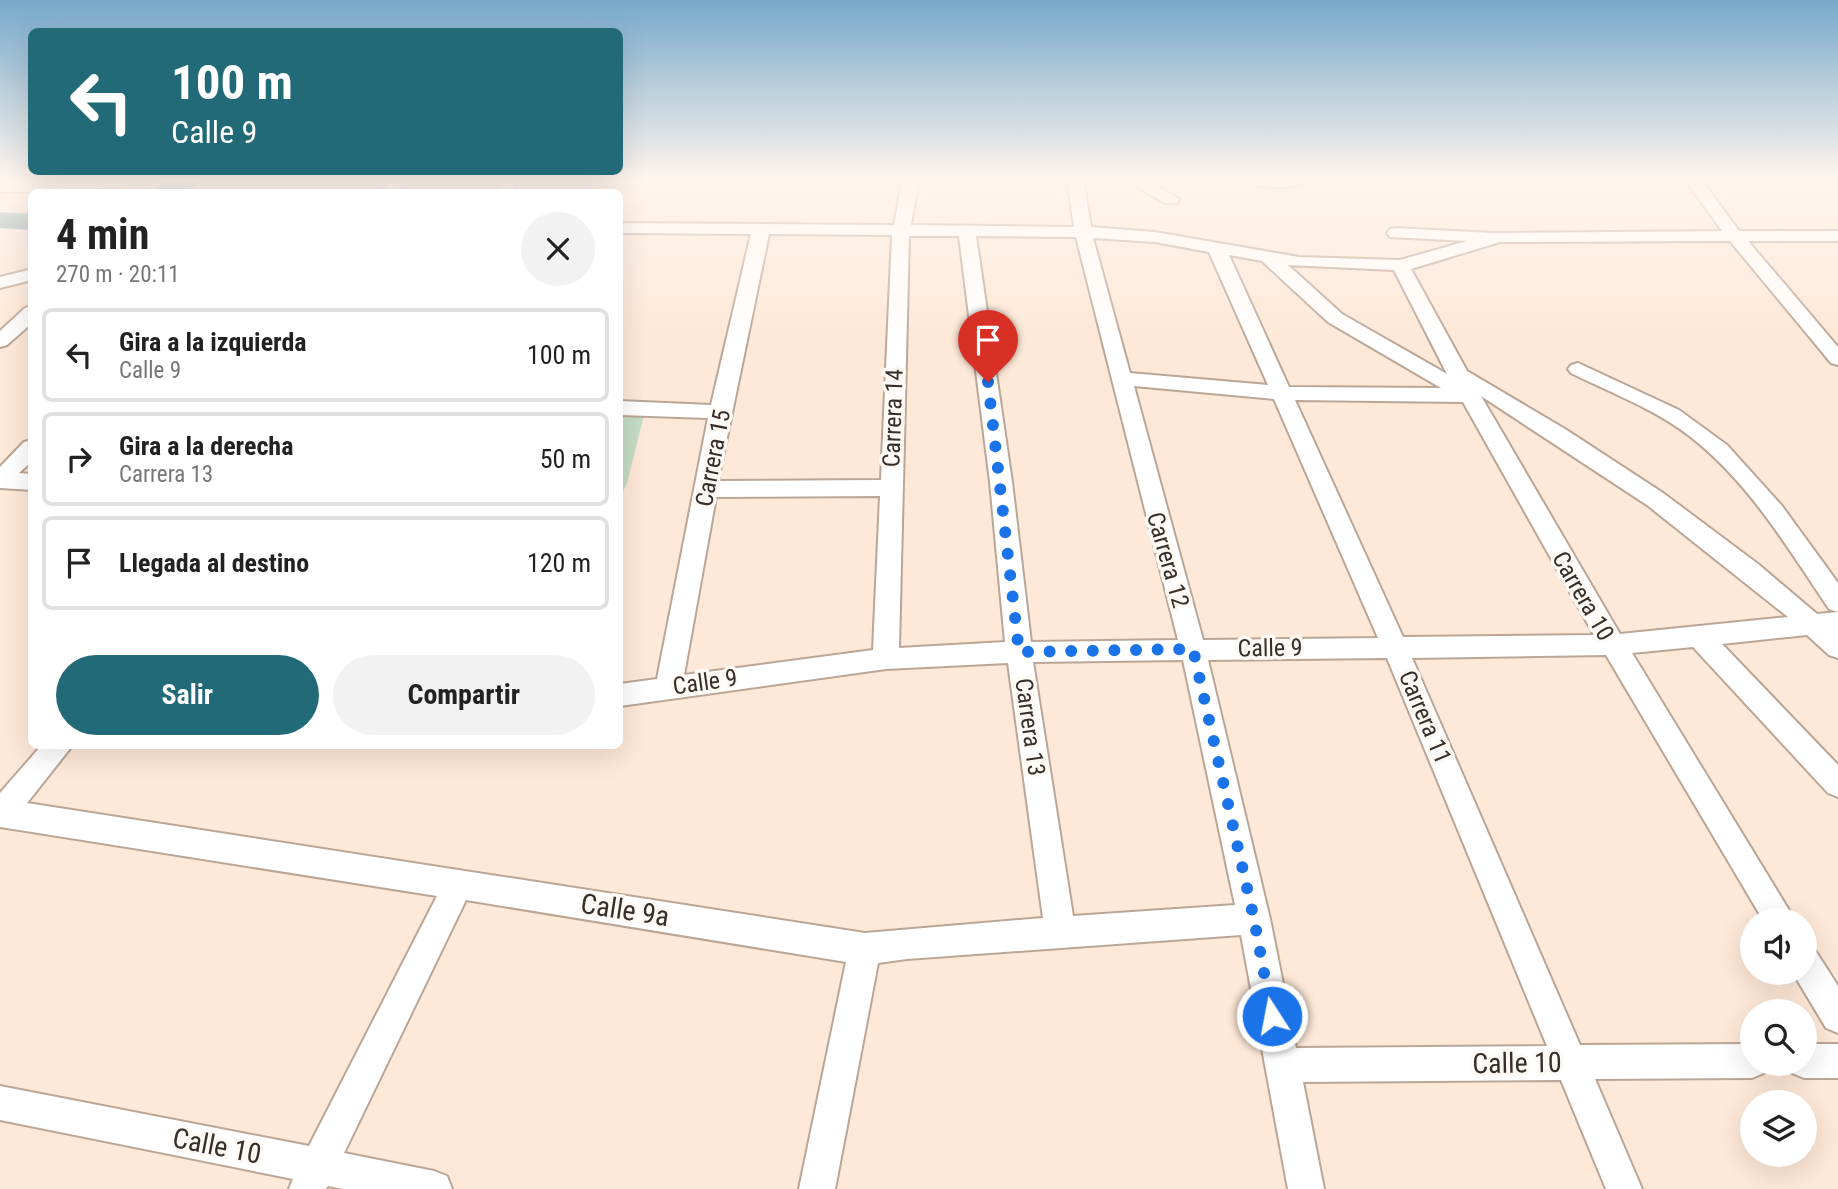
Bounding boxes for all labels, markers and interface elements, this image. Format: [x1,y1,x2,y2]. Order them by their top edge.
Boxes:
text: 100 m [171,54,293,111]
icon: left [56,56,147,147]
text: Calle 9 [171,113,257,151]
text: 4 min [56,210,149,259]
button: close [521,212,595,286]
text: 270 m · 20:11 [56,261,180,288]
pin [958,310,1018,382]
icon: arrive [969,321,1007,359]
text: Gira a la izquierda [119,327,307,357]
icon: left [60,336,98,374]
text: 100 m [527,340,591,370]
text: Calle 9 [119,357,181,384]
street label: Carrera 14 [877,368,909,468]
street label: Carrera 15 [690,407,736,509]
text: Gira a la derecha [119,431,293,461]
icon: right [60,440,98,478]
text: 50 m [540,444,591,474]
text: Carrera 13 [119,461,213,488]
street label: Carrera 12 [1141,509,1195,611]
icon: arrive [60,544,98,582]
street label: Carrera 10 [1546,546,1620,646]
text: Llegada al destino [119,548,309,578]
text: 120 m [527,548,591,578]
street label: Calle 9 [1237,633,1303,663]
button: Salir [56,655,319,735]
button: Compartir [333,655,595,735]
street label: Calle 9 [671,664,739,700]
street label: Carrera 11 [1393,666,1457,768]
street label: Carrera 13 [1009,676,1051,778]
street label: Calle 9a [579,887,671,933]
map controls [1740,908,1817,1167]
button: sound [1740,908,1817,985]
position arrow [1235,979,1309,1053]
button: search [1740,999,1817,1076]
street label: Calle 10 [1472,1046,1562,1080]
button: layers [1740,1090,1817,1167]
street label: Calle 10 [170,1121,264,1171]

